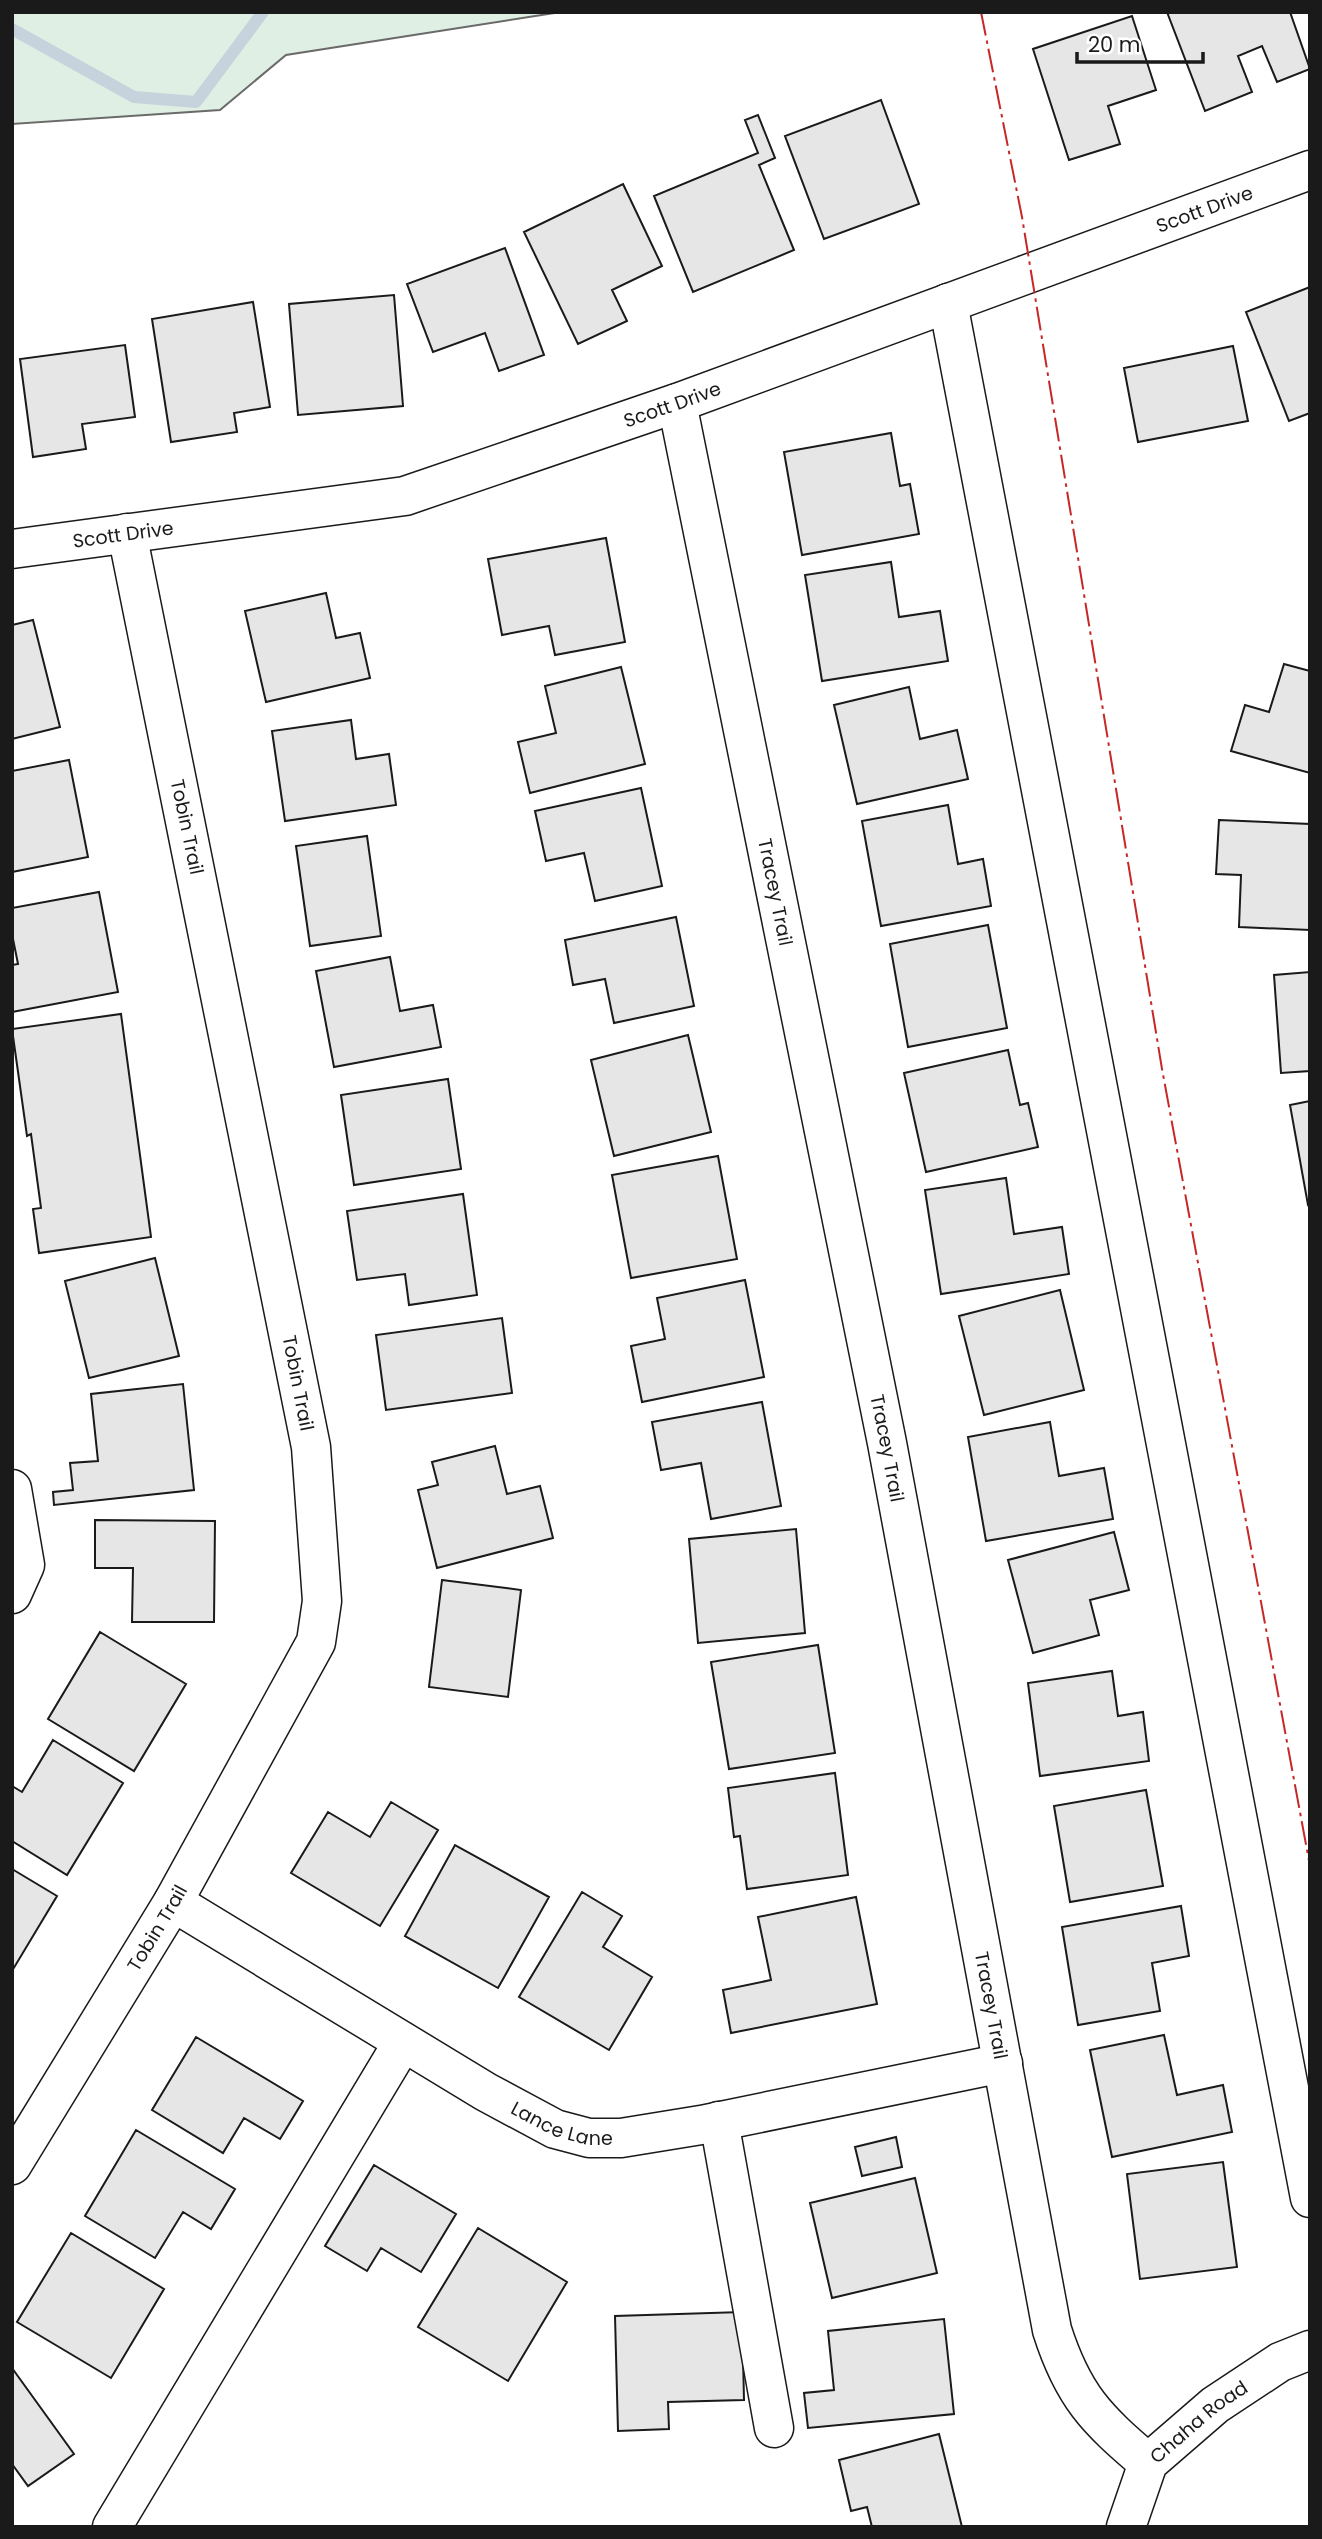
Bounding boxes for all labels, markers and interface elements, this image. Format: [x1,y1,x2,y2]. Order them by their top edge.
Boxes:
scale bar [1077,21,1203,65]
text: 20 m [1088,30,1141,59]
street label: Scott Drive [1152,179,1257,239]
street label: Scott Drive [620,375,725,434]
street label: Scott Drive [71,514,175,554]
street label: Tobin Trail [164,777,210,877]
street label: Tracey Trail [752,836,800,948]
street label: Tobin Trail [276,1333,320,1433]
street label: Tracey Trail [864,1392,911,1504]
street label: Tobin Trail [120,1880,194,1976]
street label: Tracey Trail [968,1949,1015,2061]
street label: Lance Lane [507,2095,613,2152]
street label: Chaha Road [1143,2374,1253,2469]

